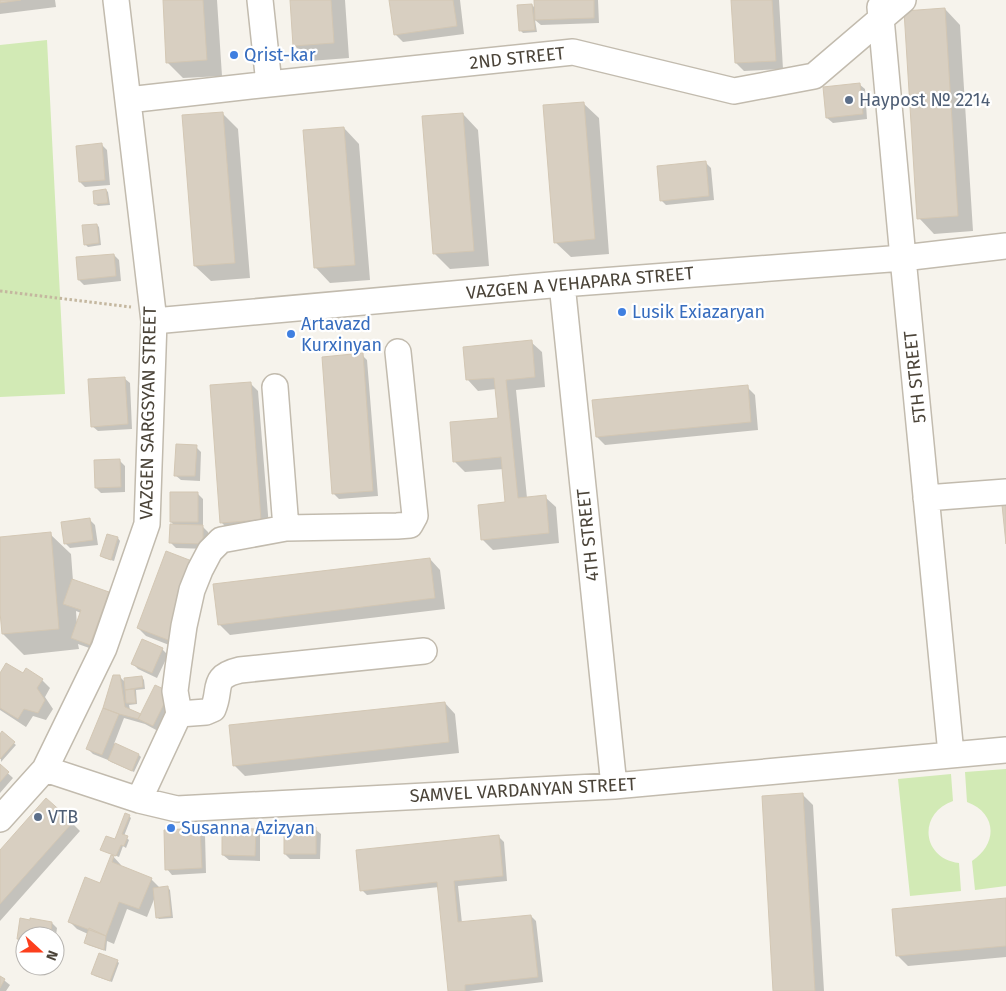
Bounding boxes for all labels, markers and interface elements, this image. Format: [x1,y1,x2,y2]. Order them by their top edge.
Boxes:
street label: 2ND STREET [468,42,566,74]
place label: Qrist-kar [244,44,316,66]
marker: Qrist-kar [228,49,240,61]
place label: Haypost № 2214 [859,89,991,111]
marker: Haypost № 2214 [843,94,855,106]
street label: VAZGEN A VEHAPARA STREET [465,262,695,304]
place label: Lusik Exiazaryan [632,301,765,323]
street label: VAZGEN SARGSYAN STREET [135,306,161,520]
marker: Lusik Exiazaryan [616,306,628,318]
place label: Artavazd Kurxinyan [301,313,382,356]
marker: Artavazd Kurxinyan [285,328,297,340]
street label: 5TH STREET [899,329,931,424]
street label: 4TH STREET [572,487,604,582]
street label: SAMVEL VARDANYAN STREET [409,773,638,807]
place label: VTB [48,806,78,828]
marker: VTB [32,811,44,823]
place label: Susanna Azizyan [181,817,315,839]
marker: Susanna Azizyan [165,822,177,834]
north arrow [15,926,65,976]
text: N [42,948,61,963]

